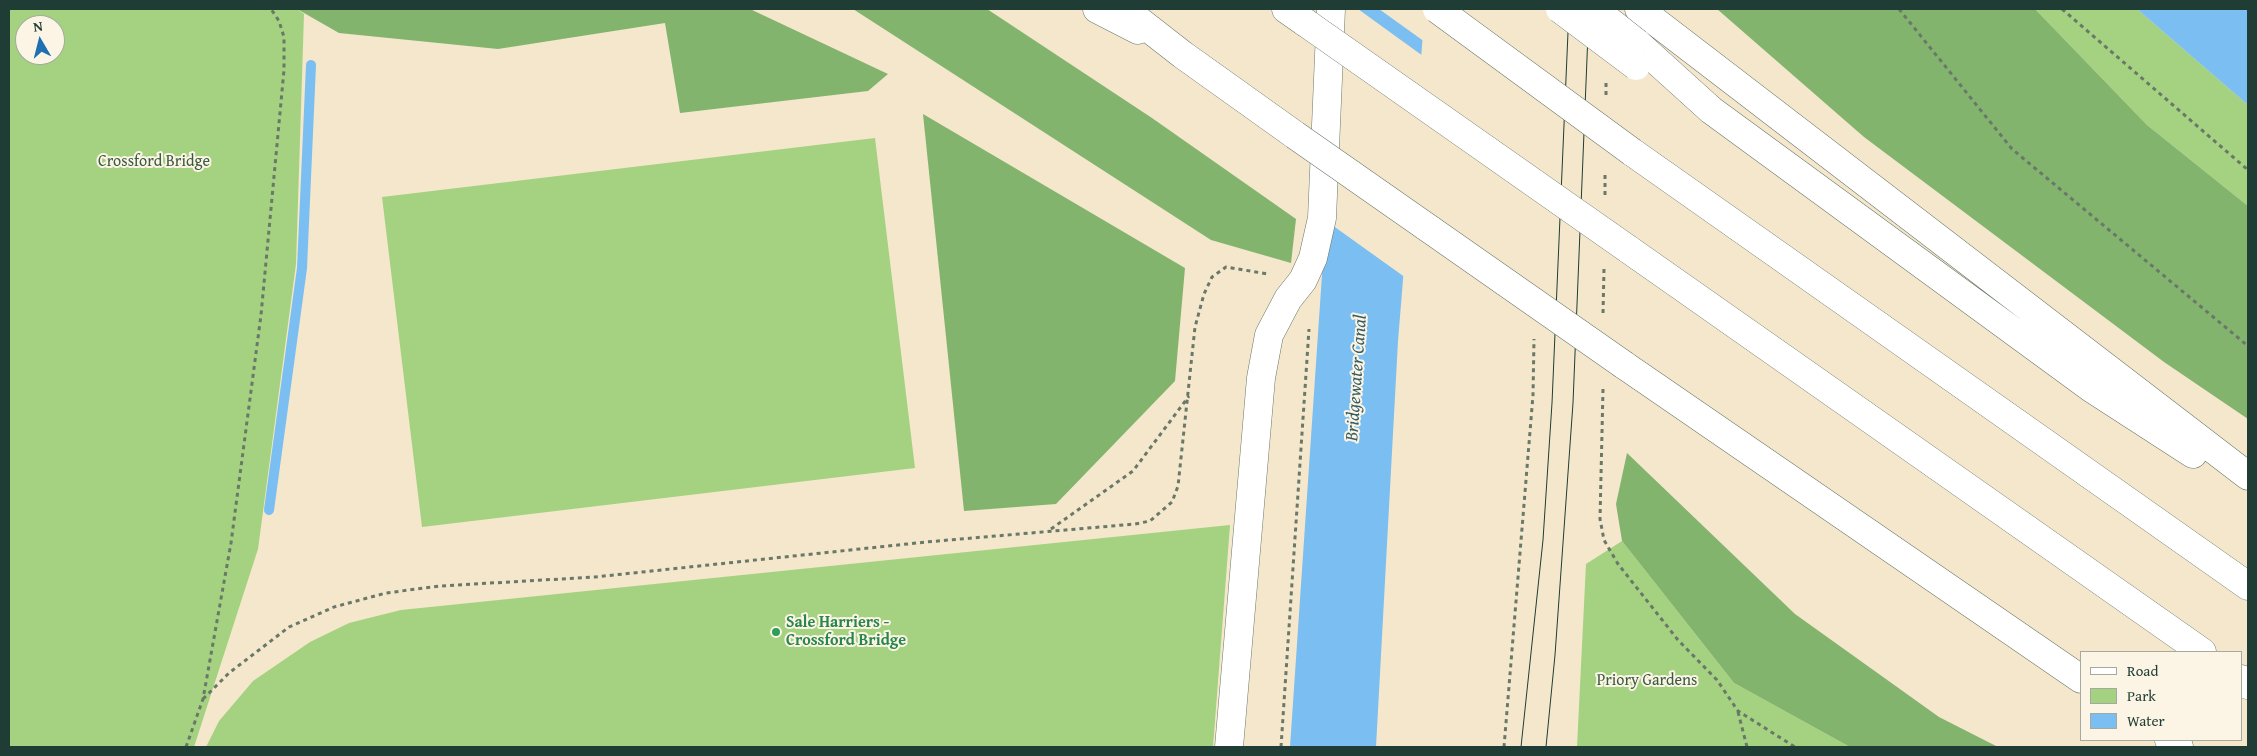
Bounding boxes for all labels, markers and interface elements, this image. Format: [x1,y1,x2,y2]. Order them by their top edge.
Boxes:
north arrow [15,15,65,65]
text: N [32,16,44,37]
park label: Crossford Bridge [98,152,210,172]
water label: Bridgewater Canal [1342,314,1372,442]
place label: Sale Harriers - Crossford Bridge [786,613,906,651]
marker: Sale Harriers - Crossford Bridge [770,626,782,638]
legend [2080,651,2242,741]
text: Road [2127,660,2158,681]
park label: Priory Gardens [1597,671,1697,691]
text: Park [2127,685,2156,706]
text: Water [2127,710,2165,731]

